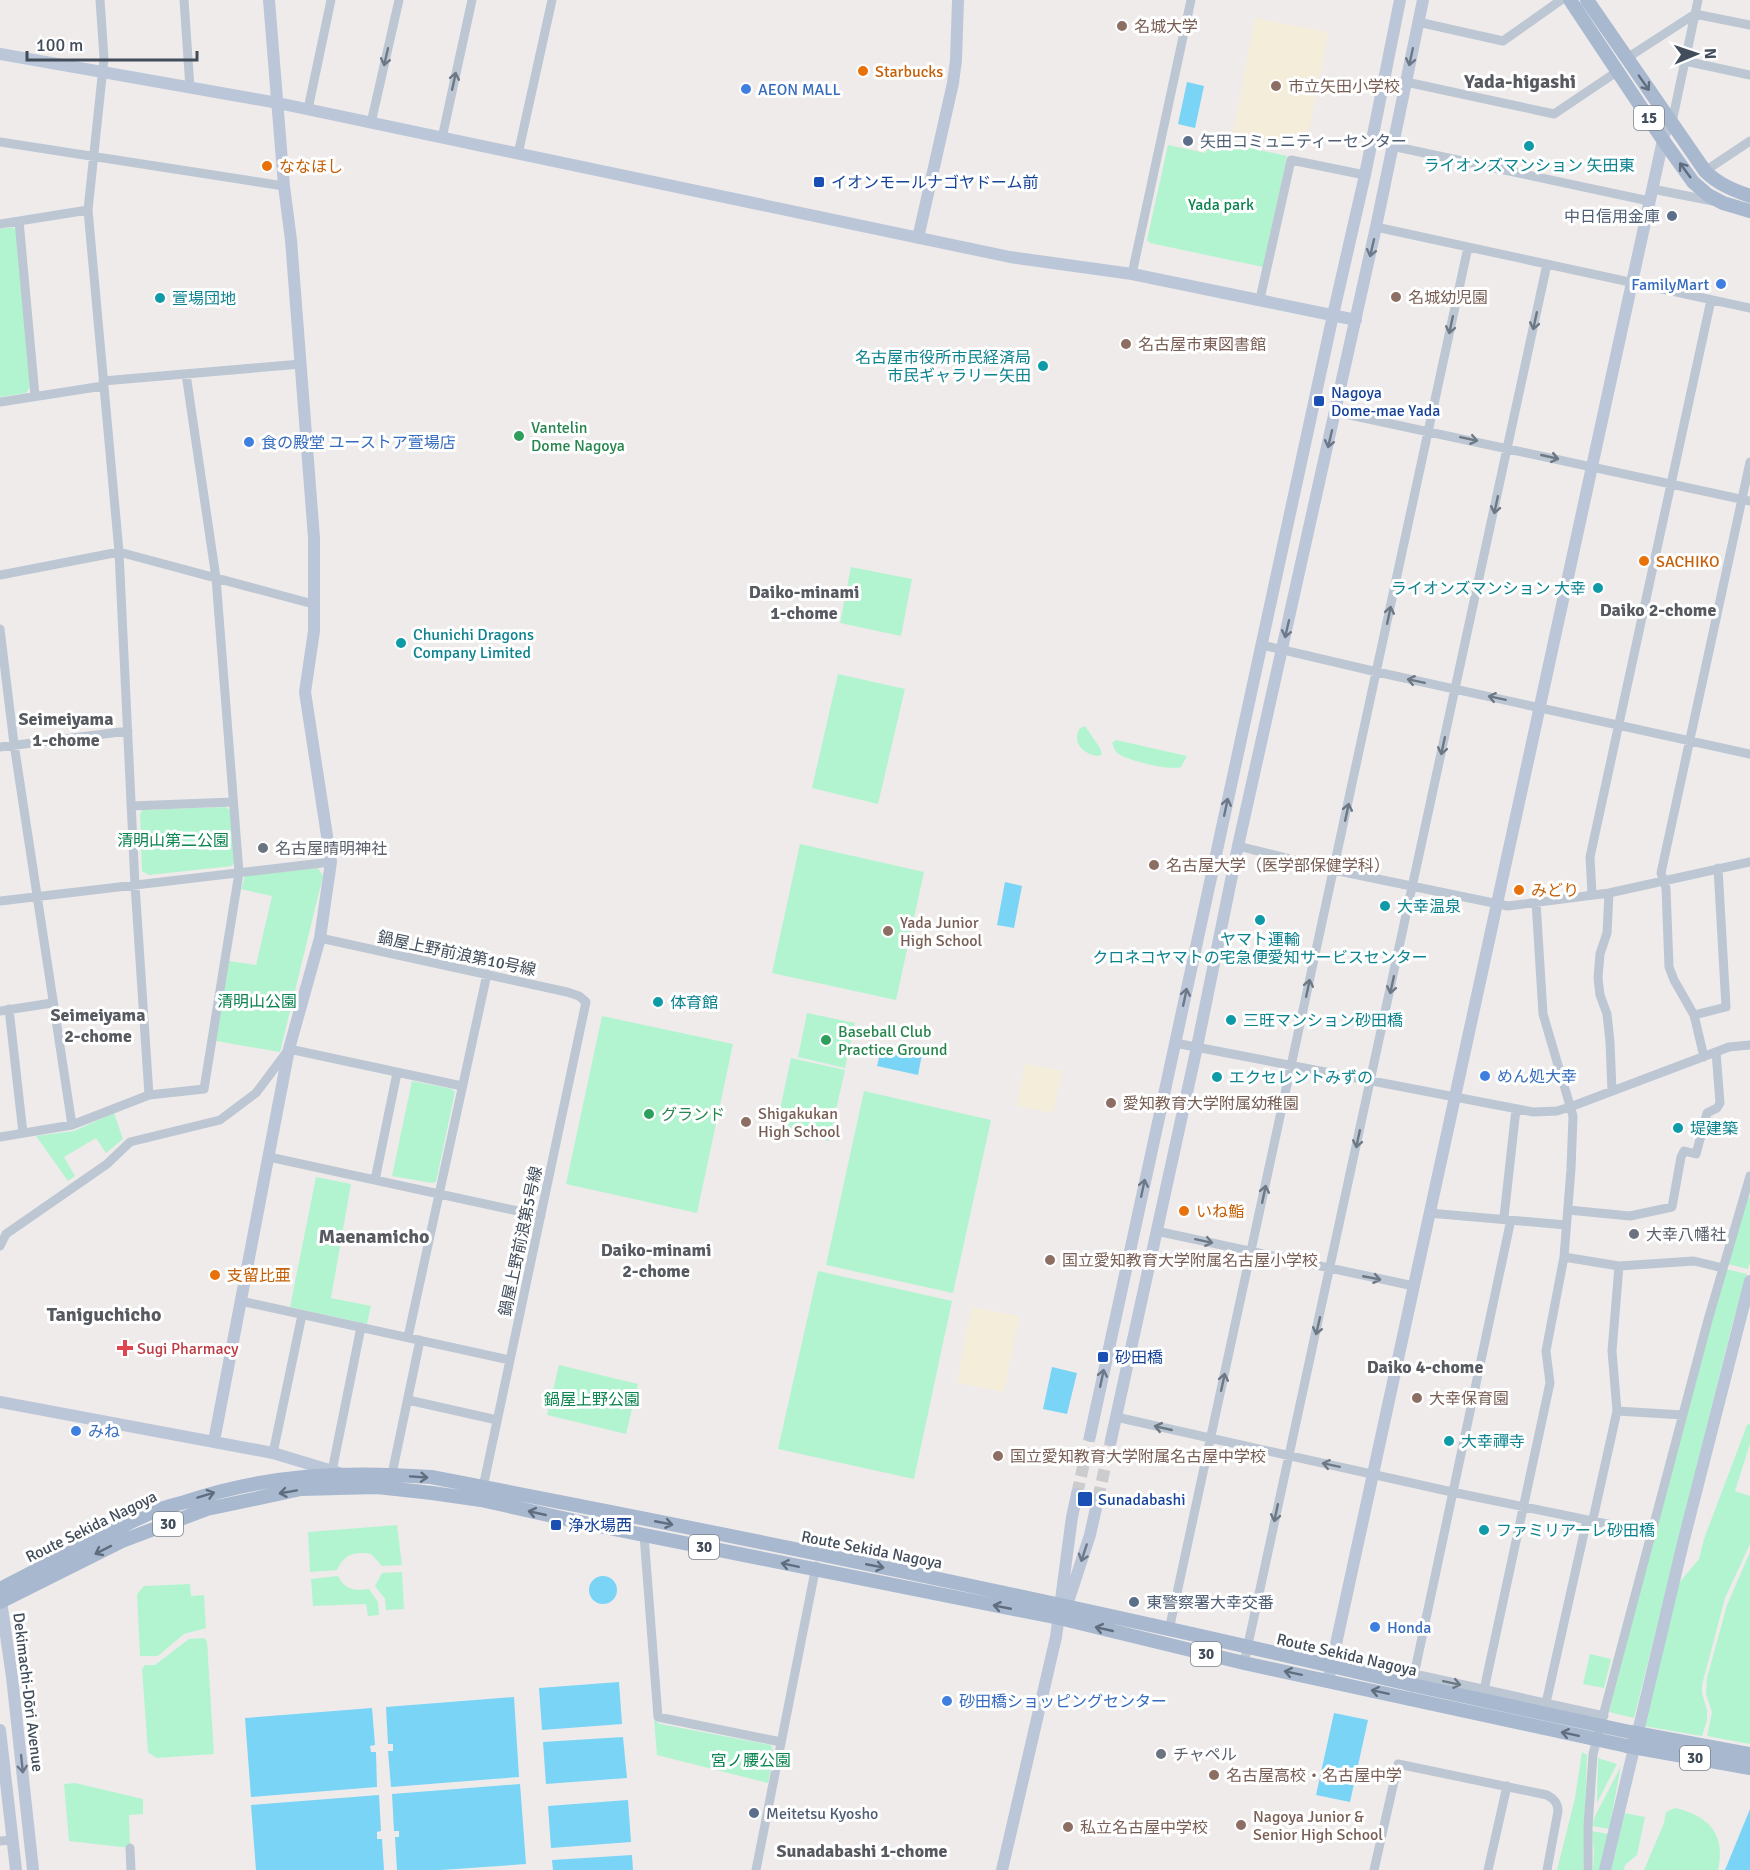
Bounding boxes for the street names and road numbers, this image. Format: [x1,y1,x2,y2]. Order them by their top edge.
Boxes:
road number: 15 [1634,106,1664,130]
street label: 鍋屋上野前浪第10号線 [376,927,538,981]
street label: 鍋屋上野前浪第5号線 [495,1164,547,1318]
street label: Route Sekida Nagoya [23,1486,160,1567]
road number: 30 [153,1512,183,1536]
street label: Route Sekida Nagoya [799,1526,944,1573]
road number: 30 [689,1535,719,1559]
street label: Dekimachi-Dōri Avenue [8,1611,48,1773]
street label: Route Sekida Nagoya [1275,1629,1419,1681]
road number: 30 [1191,1642,1221,1666]
road number: 30 [1680,1746,1710,1770]

